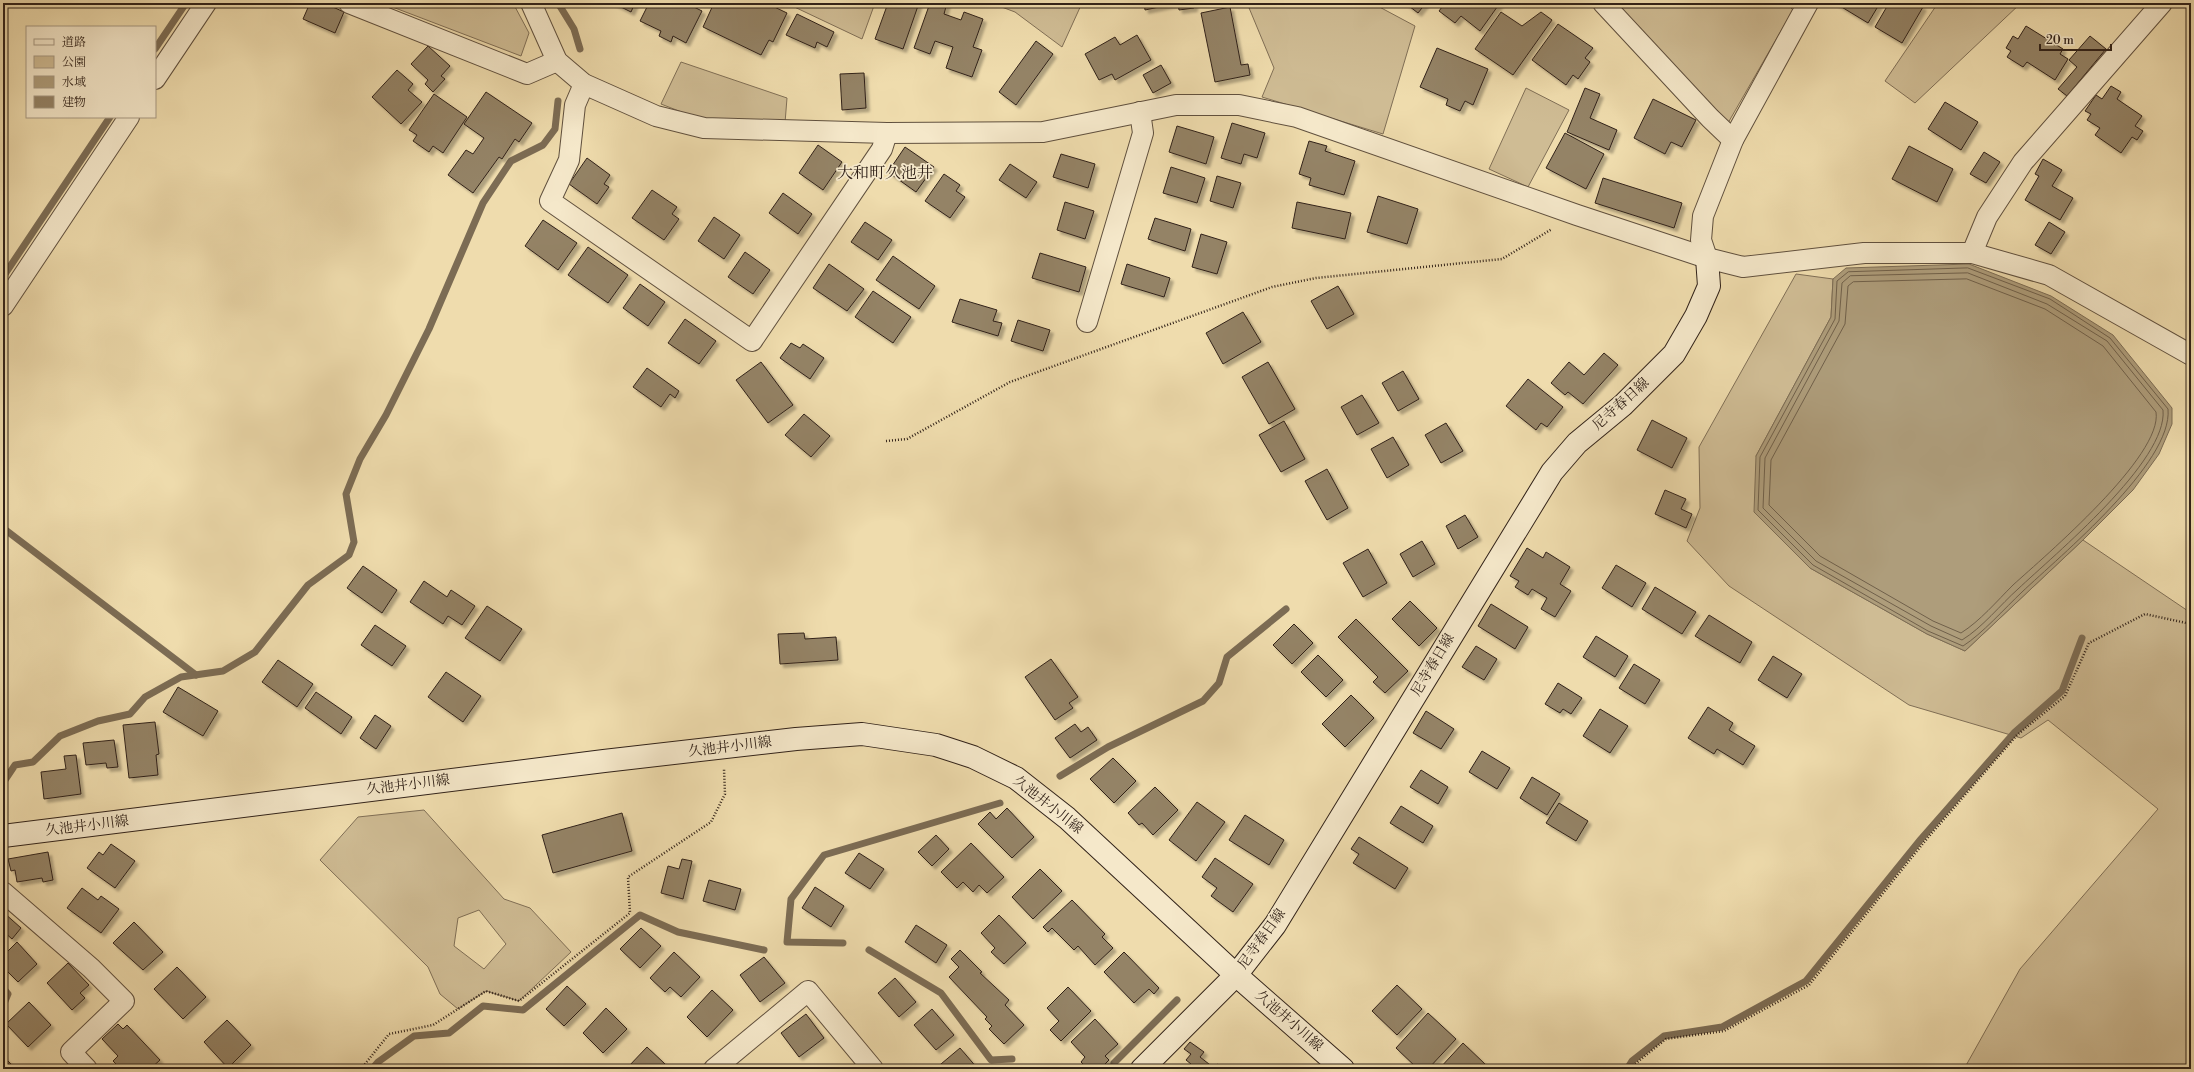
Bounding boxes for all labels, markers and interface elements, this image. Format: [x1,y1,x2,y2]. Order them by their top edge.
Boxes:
legend [26,26,156,118]
scale bar [2040,26,2111,52]
text: 20 m [2046,33,2074,48]
text: 道路 [62,35,86,50]
text: 公園 [62,55,86,70]
text: 水域 [62,75,86,90]
text: 建物 [62,95,86,110]
district label: 大和町久池井 [837,163,933,183]
street label: 尼寺春日線 [1589,374,1653,434]
street label: 尼寺春日線 [1407,630,1459,700]
street label: 久池井小川線 [687,733,773,761]
street label: 久池井小川線 [365,771,451,799]
street label: 久池井小川線 [1009,772,1087,838]
street label: 久池井小川線 [44,812,130,840]
street label: 尼寺春日線 [1234,905,1290,973]
street label: 久池井小川線 [1251,987,1327,1055]

